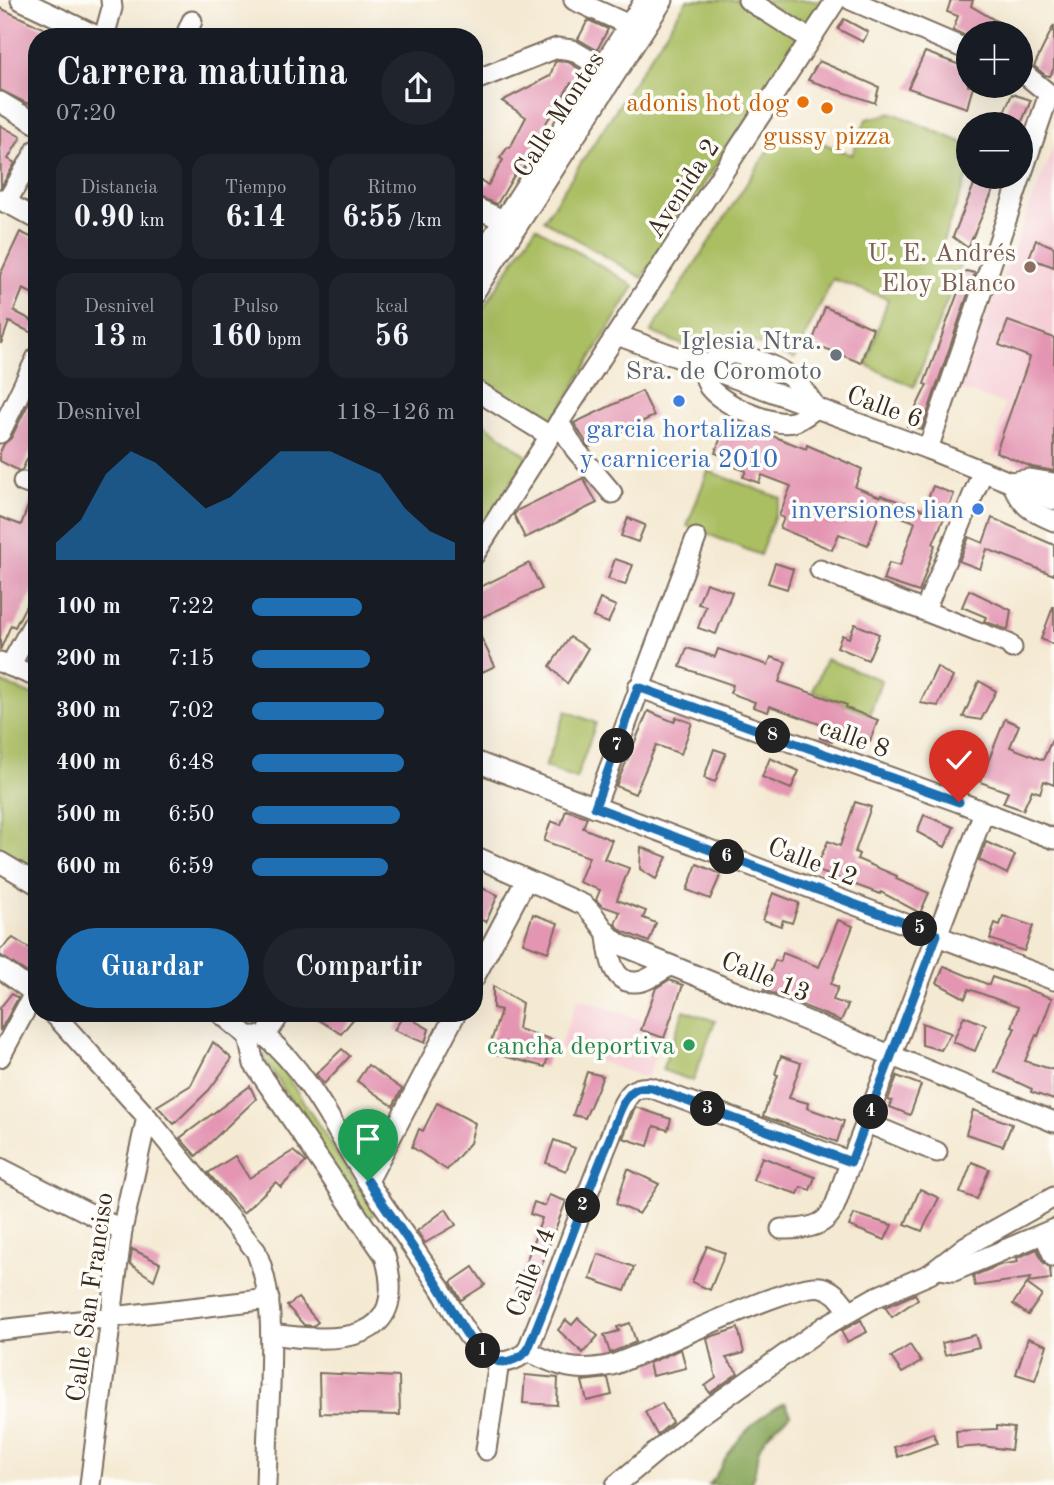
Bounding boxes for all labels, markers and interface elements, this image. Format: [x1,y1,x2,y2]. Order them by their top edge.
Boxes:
map controls [956,21,1033,189]
button: + [956,21,1033,98]
street label: Calle Montes [509,47,610,183]
button: share [381,51,455,125]
text: Carrera matutina [56,55,348,93]
place label: adonis hot dog [626,91,789,117]
marker: adonis hot dog [795,94,811,110]
marker: gussy pizza [819,100,835,116]
text: 07:20 [56,102,116,125]
button: − [956,112,1033,189]
place label: gussy pizza [763,124,891,150]
street label: Avenida 2 [642,135,725,243]
text: Distancia [81,179,158,198]
text: Tiempo [225,179,286,198]
text: Ritmo [367,179,417,198]
text: 0.90 [74,203,134,233]
text: 6:14 [225,203,286,233]
text: 6:55 [342,203,403,233]
text: km [134,212,165,231]
text: /km [403,212,442,231]
place label: U. E. Andrés Eloy Blanco [867,241,1016,297]
marker: U. E. Andrés Eloy Blanco [1022,259,1038,275]
text: Desnivel [84,298,154,317]
text: Pulso [233,298,278,317]
text: kcal [375,298,408,317]
text: 13 [92,322,126,352]
text: 160 [209,322,262,352]
text: 56 [374,322,409,352]
place label: Iglesia Ntra. Sra. de Coromoto [626,329,822,385]
text: m [126,331,147,350]
text: bpm [262,331,302,350]
marker: Iglesia Ntra. Sra. de Coromoto [828,347,844,363]
street label: Calle 6 [843,382,926,434]
marker: garcia hortalizas y carniceria 2010 [671,393,687,409]
text: Desnivel [56,401,141,424]
text: 118–126 m [336,401,455,424]
place label: garcia hortalizas y carniceria 2010 [580,417,778,473]
place label: inversiones lian [791,498,964,524]
marker: inversiones lian [970,501,986,517]
text: 100 m [56,595,121,618]
text: 7:22 [168,595,214,618]
text: 200 m [56,647,121,670]
text: 7:15 [168,647,214,670]
text: 300 m [56,699,121,722]
text: 7:02 [168,699,214,722]
street label: calle 8 [816,714,893,764]
pin: 8 [756,718,790,754]
text: 8 [767,726,778,745]
pin: 7 [600,728,634,764]
pin [929,730,989,802]
text: 7 [611,736,622,755]
icon: check [940,741,978,779]
text: 400 m [56,751,121,774]
text: 6:48 [168,751,214,774]
text: 500 m [56,803,121,826]
text: 6:50 [168,803,214,826]
street label: Calle 12 [764,834,861,892]
pin: 6 [710,840,744,874]
text: 6 [721,847,732,866]
text: 600 m [56,855,121,878]
text: 6:59 [168,855,214,878]
pin: 5 [902,912,937,946]
text: 5 [914,919,925,938]
button: Guardar [56,928,249,1008]
button: Compartir [263,928,455,1008]
street label: Calle 13 [717,948,814,1007]
place label: cancha deportiva [487,1034,675,1060]
marker: cancha deportiva [681,1037,697,1053]
pin: 3 [690,1092,726,1126]
pin: 4 [854,1094,888,1130]
text: 3 [702,1099,713,1118]
text: 4 [865,1102,876,1121]
pin [338,1109,398,1181]
icon: arrive [349,1120,387,1158]
pin: 2 [566,1188,600,1224]
street label: Calle San Franciso [63,1191,119,1404]
text: 2 [577,1196,588,1215]
street label: Calle 14 [503,1224,561,1321]
pin: 1 [466,1334,500,1368]
text: 1 [477,1341,488,1360]

